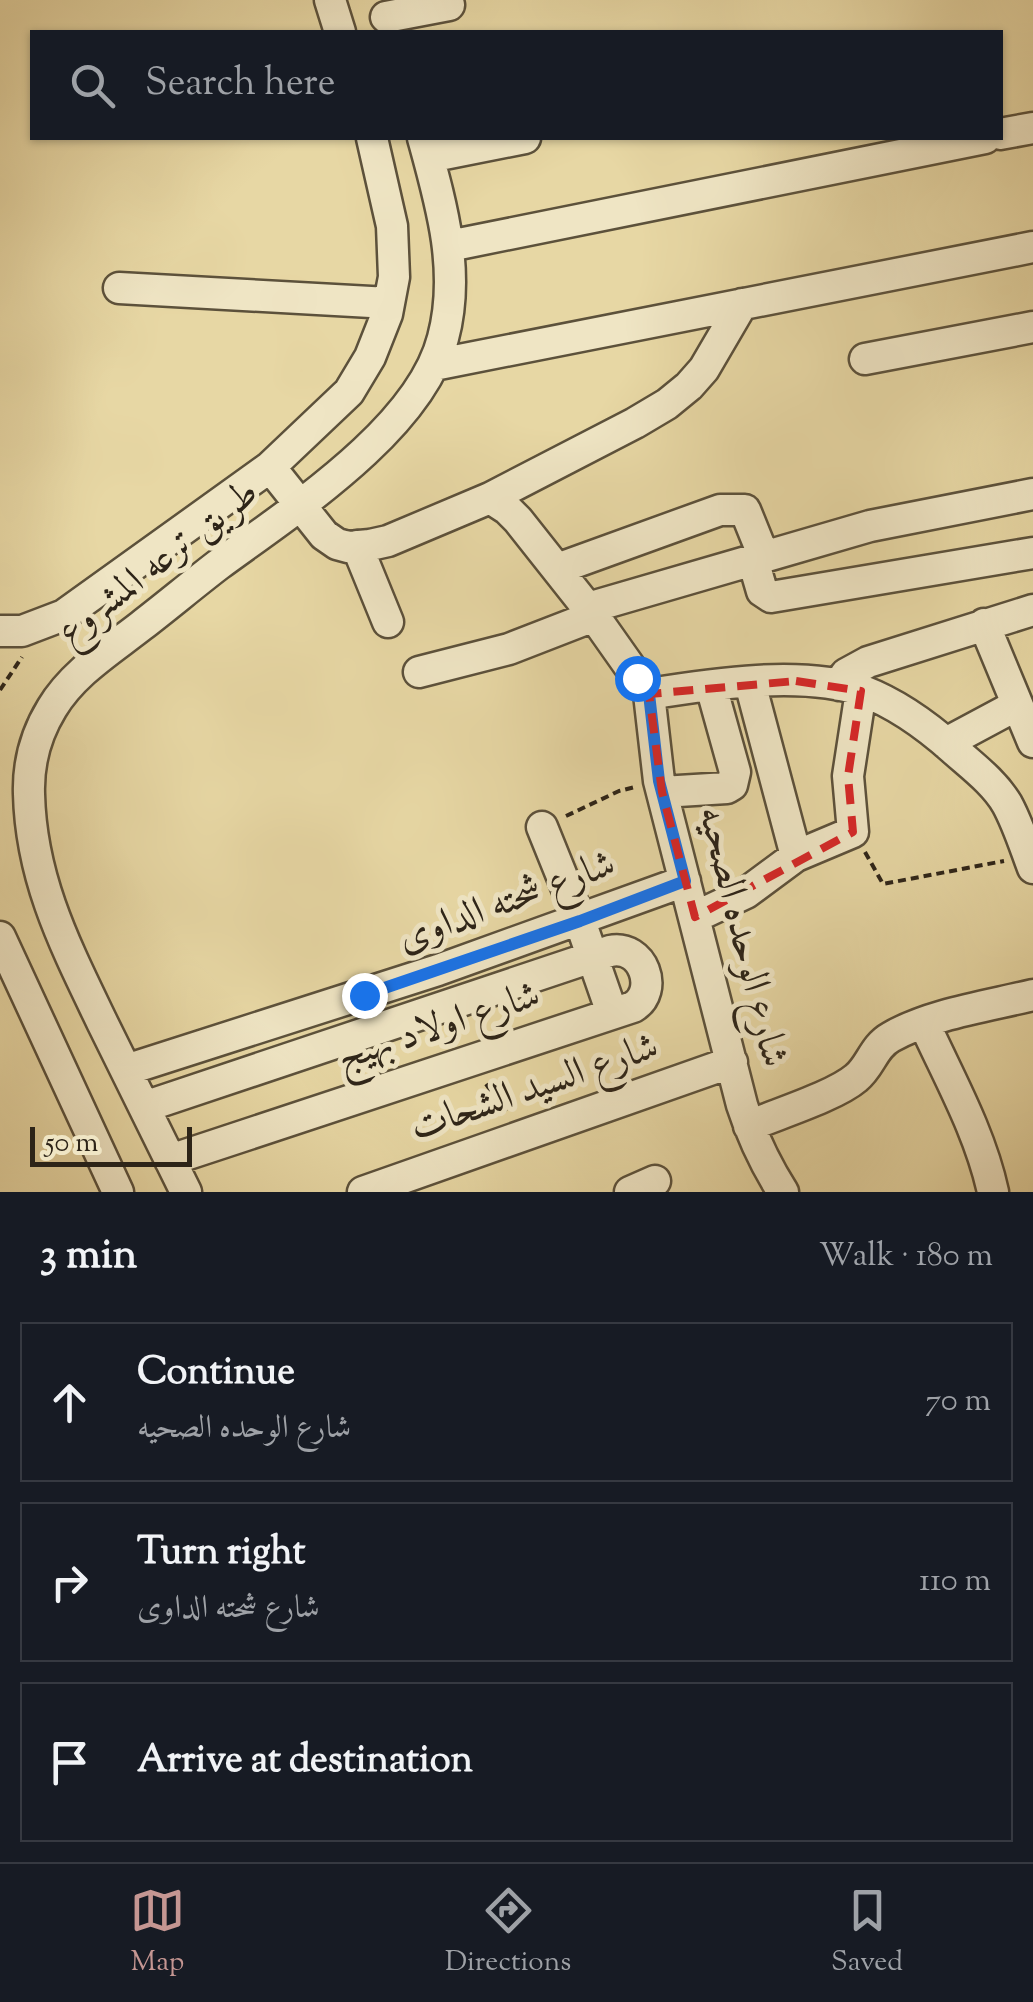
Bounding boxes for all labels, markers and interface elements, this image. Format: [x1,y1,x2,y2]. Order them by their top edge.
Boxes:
search box [30,30,1003,140]
icon: search [65,58,120,113]
text: Search here [145,58,336,112]
street label: طريق ترعه المشروع [46,467,273,662]
route start [615,656,661,702]
street label: شارع الوحده الصحيه [680,800,801,1074]
street label: شارع شحته الداوى [390,837,624,970]
street label: شارع اولاد بهيج [330,968,549,1091]
route end [342,973,388,1019]
street label: شارع السيد الشحات [403,1020,667,1159]
scale bar [30,1122,192,1166]
text: 50 m [45,1124,99,1164]
text: 3 min [40,1227,137,1287]
text: Walk · 180 m [819,1234,993,1280]
text: Continue [137,1347,295,1401]
icon: ahead [42,1375,97,1430]
text: 70 m [925,1379,991,1425]
text: شارع الوحده الصحيه [137,1406,351,1452]
text: Turn right [137,1527,305,1581]
icon: right [42,1555,97,1610]
text: 110 m [919,1559,991,1605]
text: شارع شحته الداوى [137,1586,320,1632]
icon: arrive [42,1735,97,1790]
text: Arrive at destination [137,1735,473,1789]
tab: Map [130,1883,185,1983]
tab: Directions [445,1883,571,1983]
tab: Saved [831,1883,903,1983]

